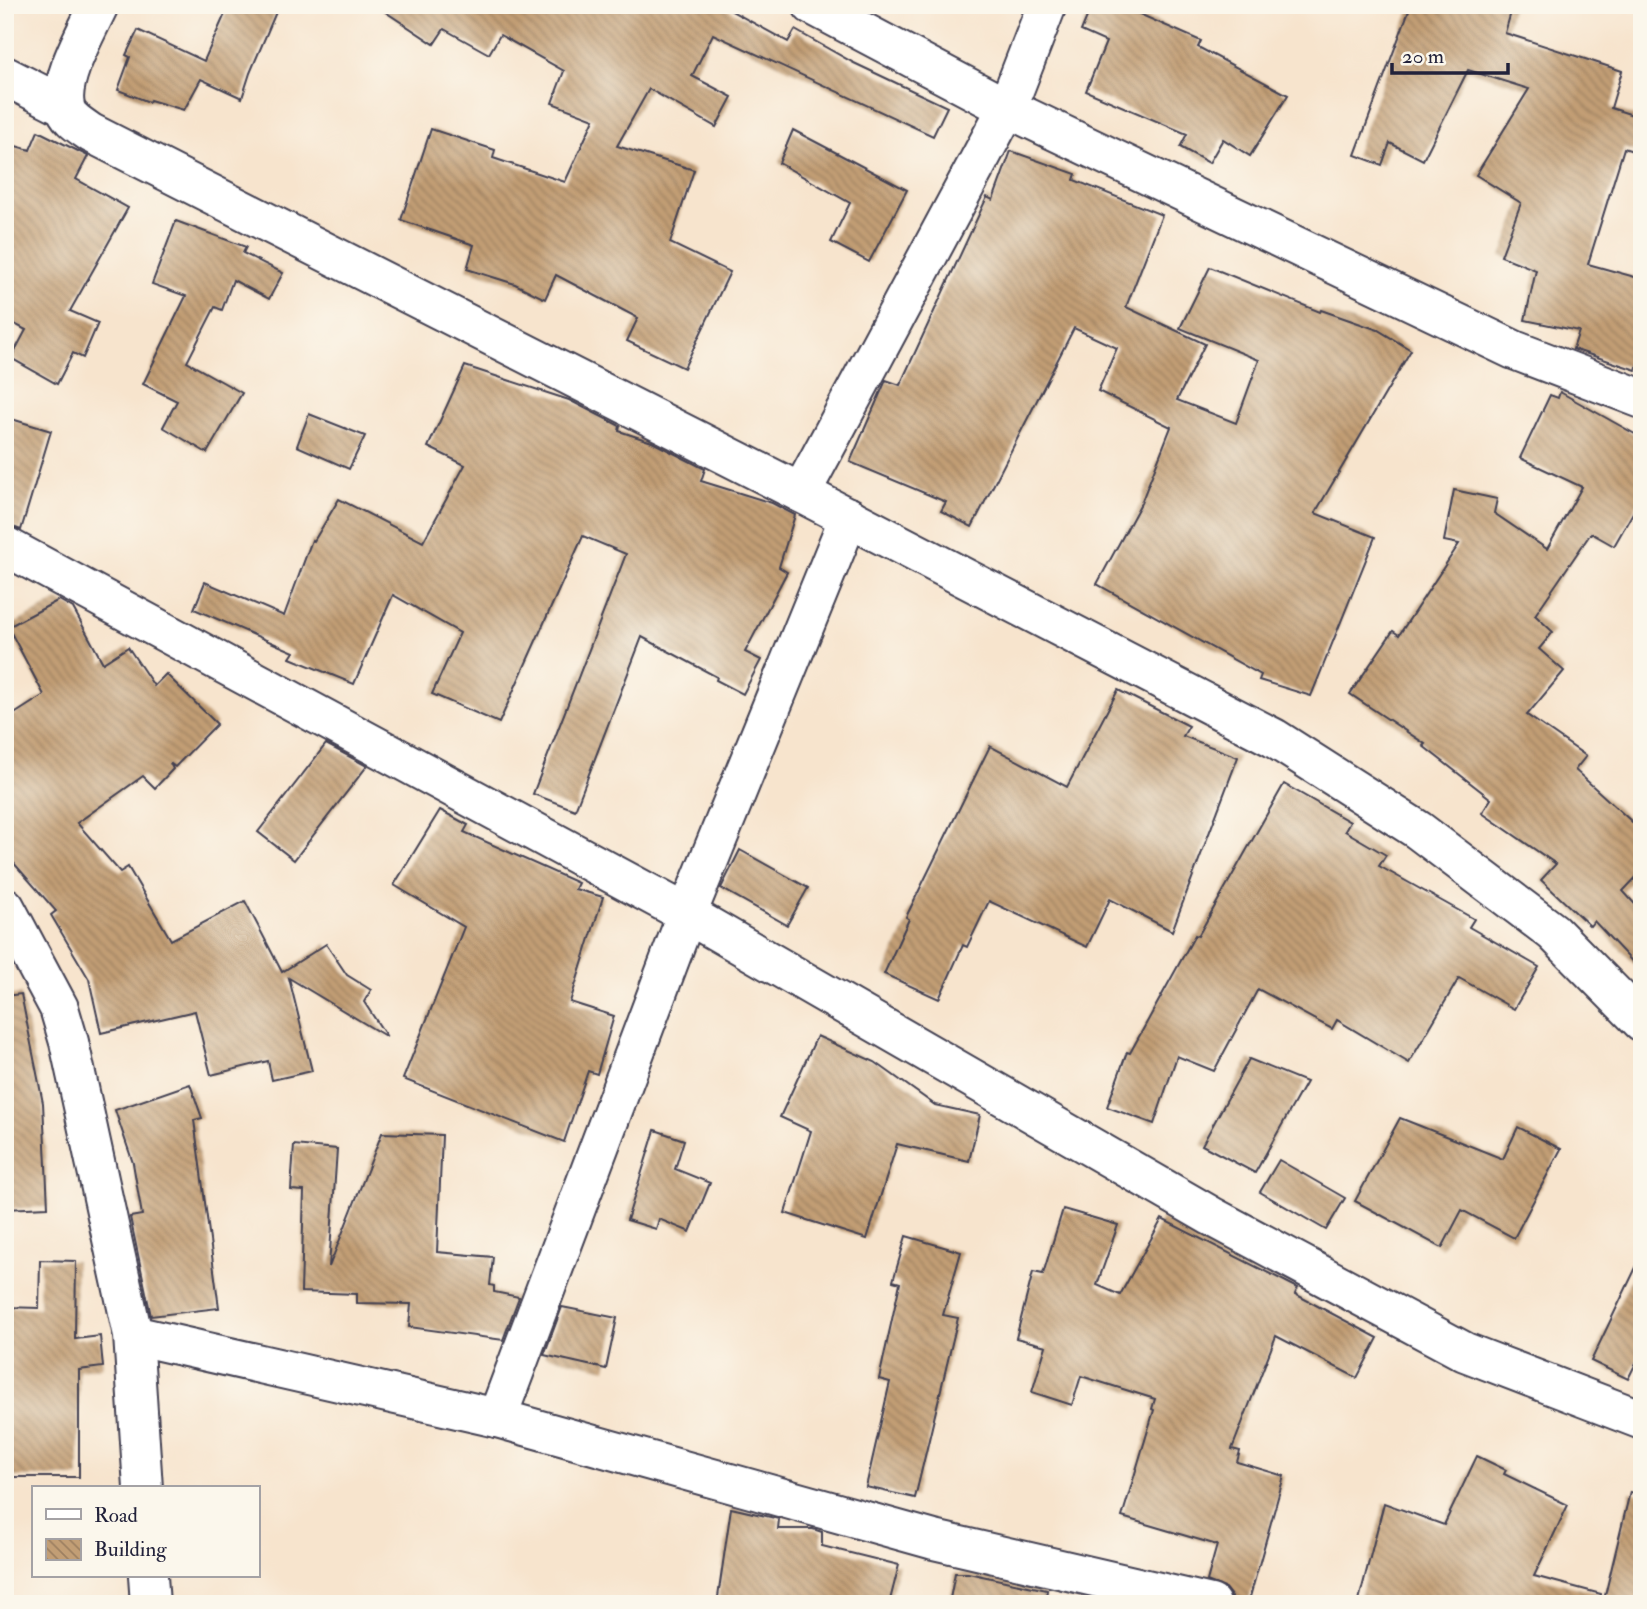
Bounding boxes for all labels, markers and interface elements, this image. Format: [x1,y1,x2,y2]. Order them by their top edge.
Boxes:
scale bar [1392,32,1507,76]
text: 20 m [1402,43,1444,70]
legend [32,1486,259,1578]
text: Road [94,1502,139,1529]
text: Building [94,1536,167,1563]

